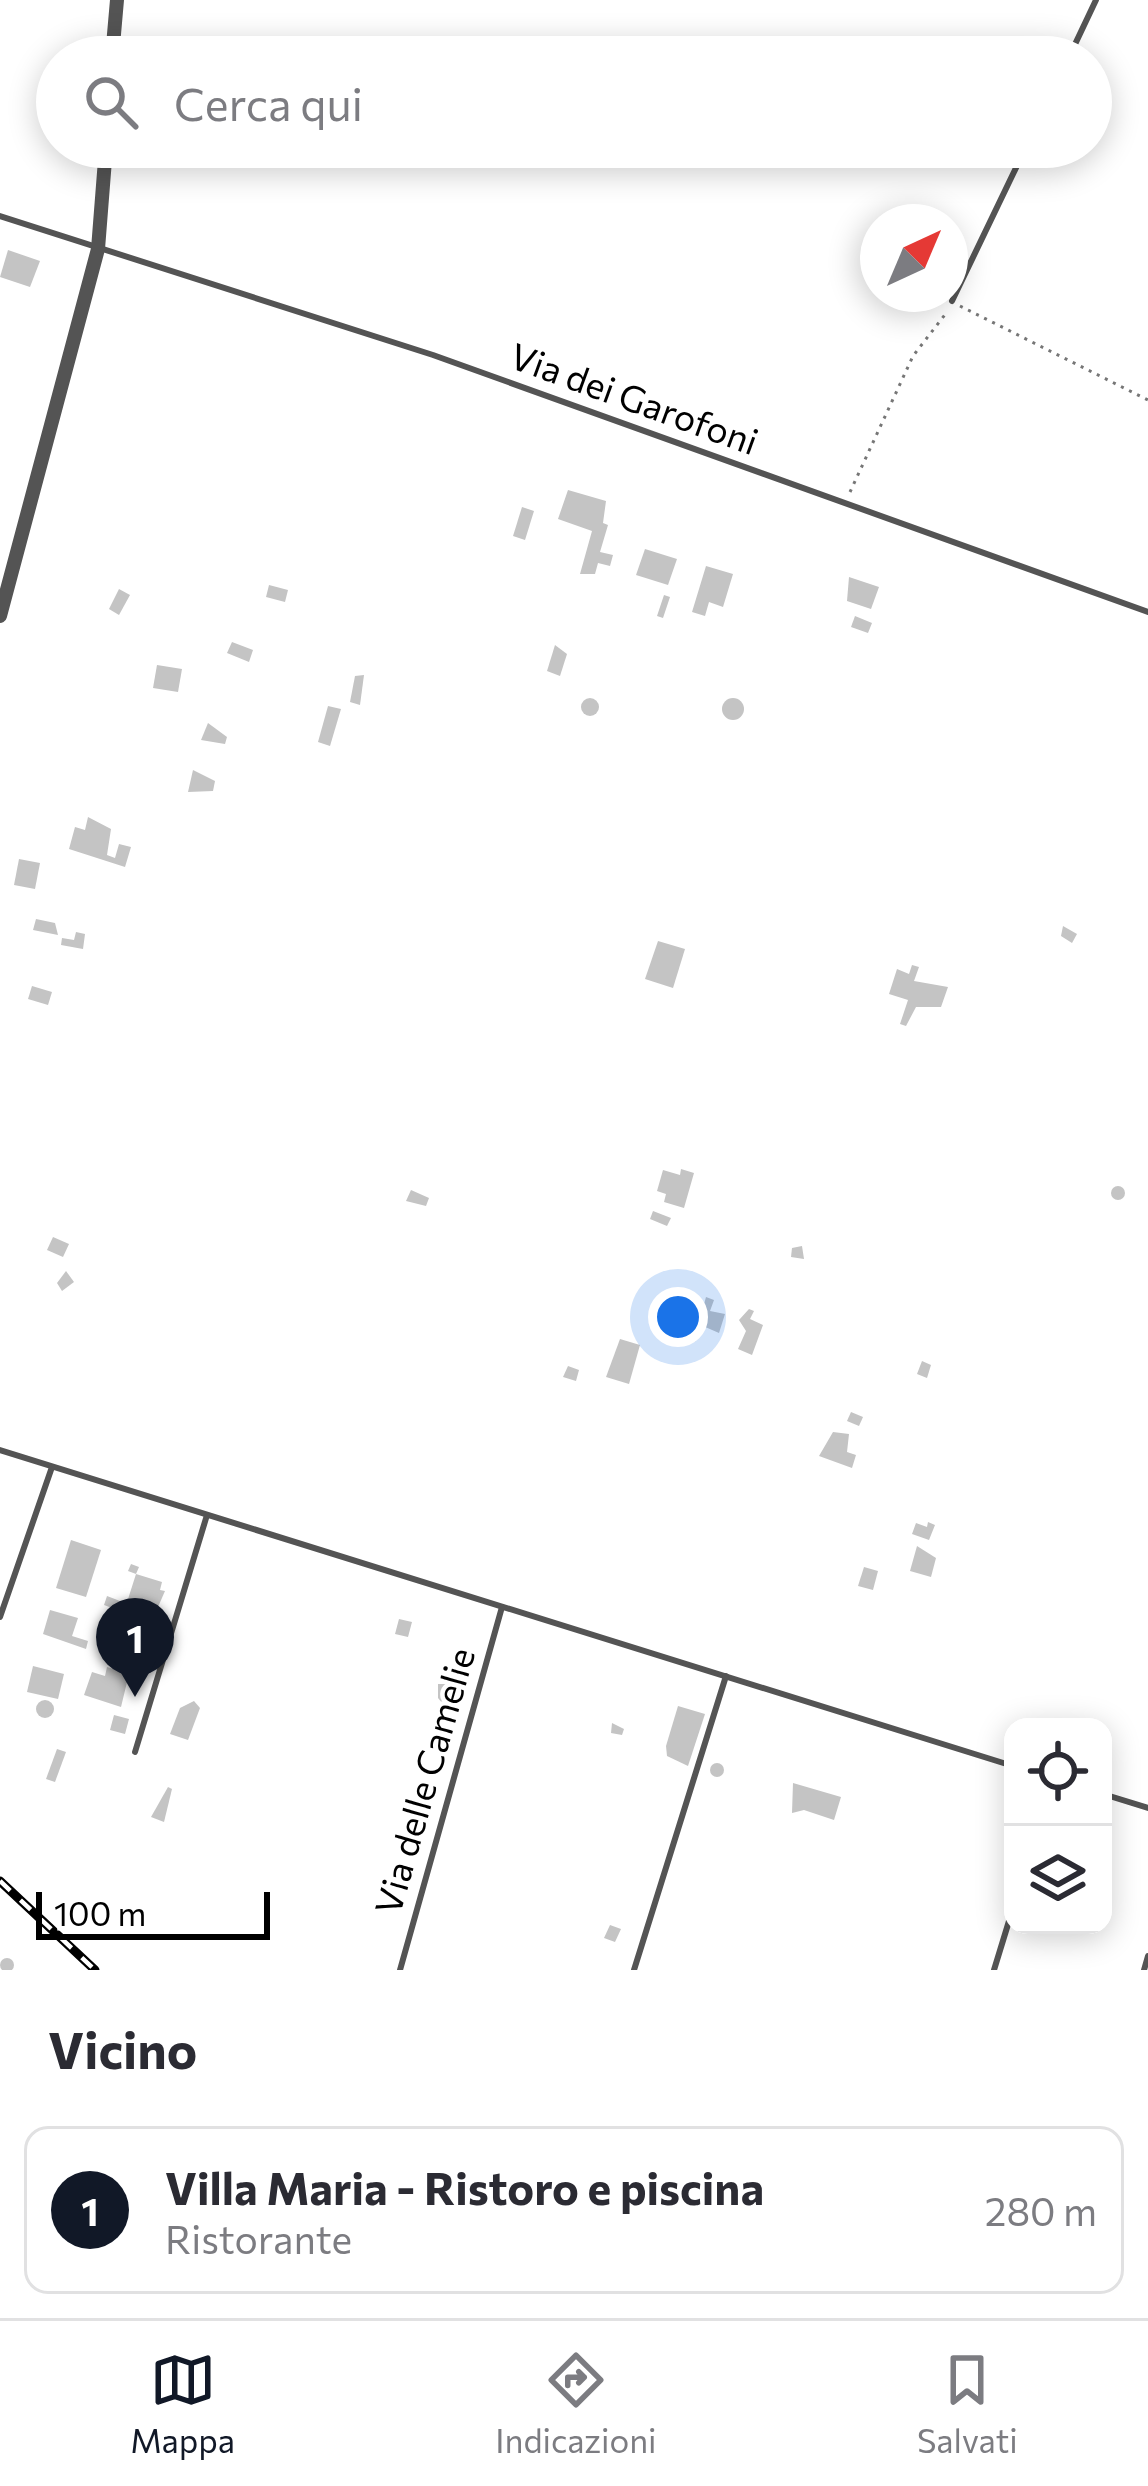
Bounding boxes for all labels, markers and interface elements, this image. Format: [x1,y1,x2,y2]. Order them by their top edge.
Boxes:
search box [36,36,1112,168]
icon: search [78,69,144,135]
text: Cerca qui [174,75,363,130]
north arrow [860,204,968,312]
street label: Via dei Garofoni [505,332,765,462]
your location [648,1287,708,1347]
pin: 1 [96,1598,174,1697]
street label: Via delle Camelie [364,1642,482,1919]
map controls [1004,1718,1112,1934]
button: locate [1004,1718,1112,1826]
button: layers [1004,1826,1112,1934]
scale bar [36,1886,270,1939]
text: 100 m [54,1892,146,1933]
text: Vicino [48,2017,197,2080]
text: Villa Maria - Ristoro e piscina [165,2159,764,2214]
text: 1 [81,2186,99,2234]
text: 280 m [985,2186,1097,2234]
text: Ristorante [165,2214,352,2262]
tab: Mappa [130,2347,235,2460]
tab: Indicazioni [495,2347,657,2460]
tab: Salvati [917,2347,1018,2460]

